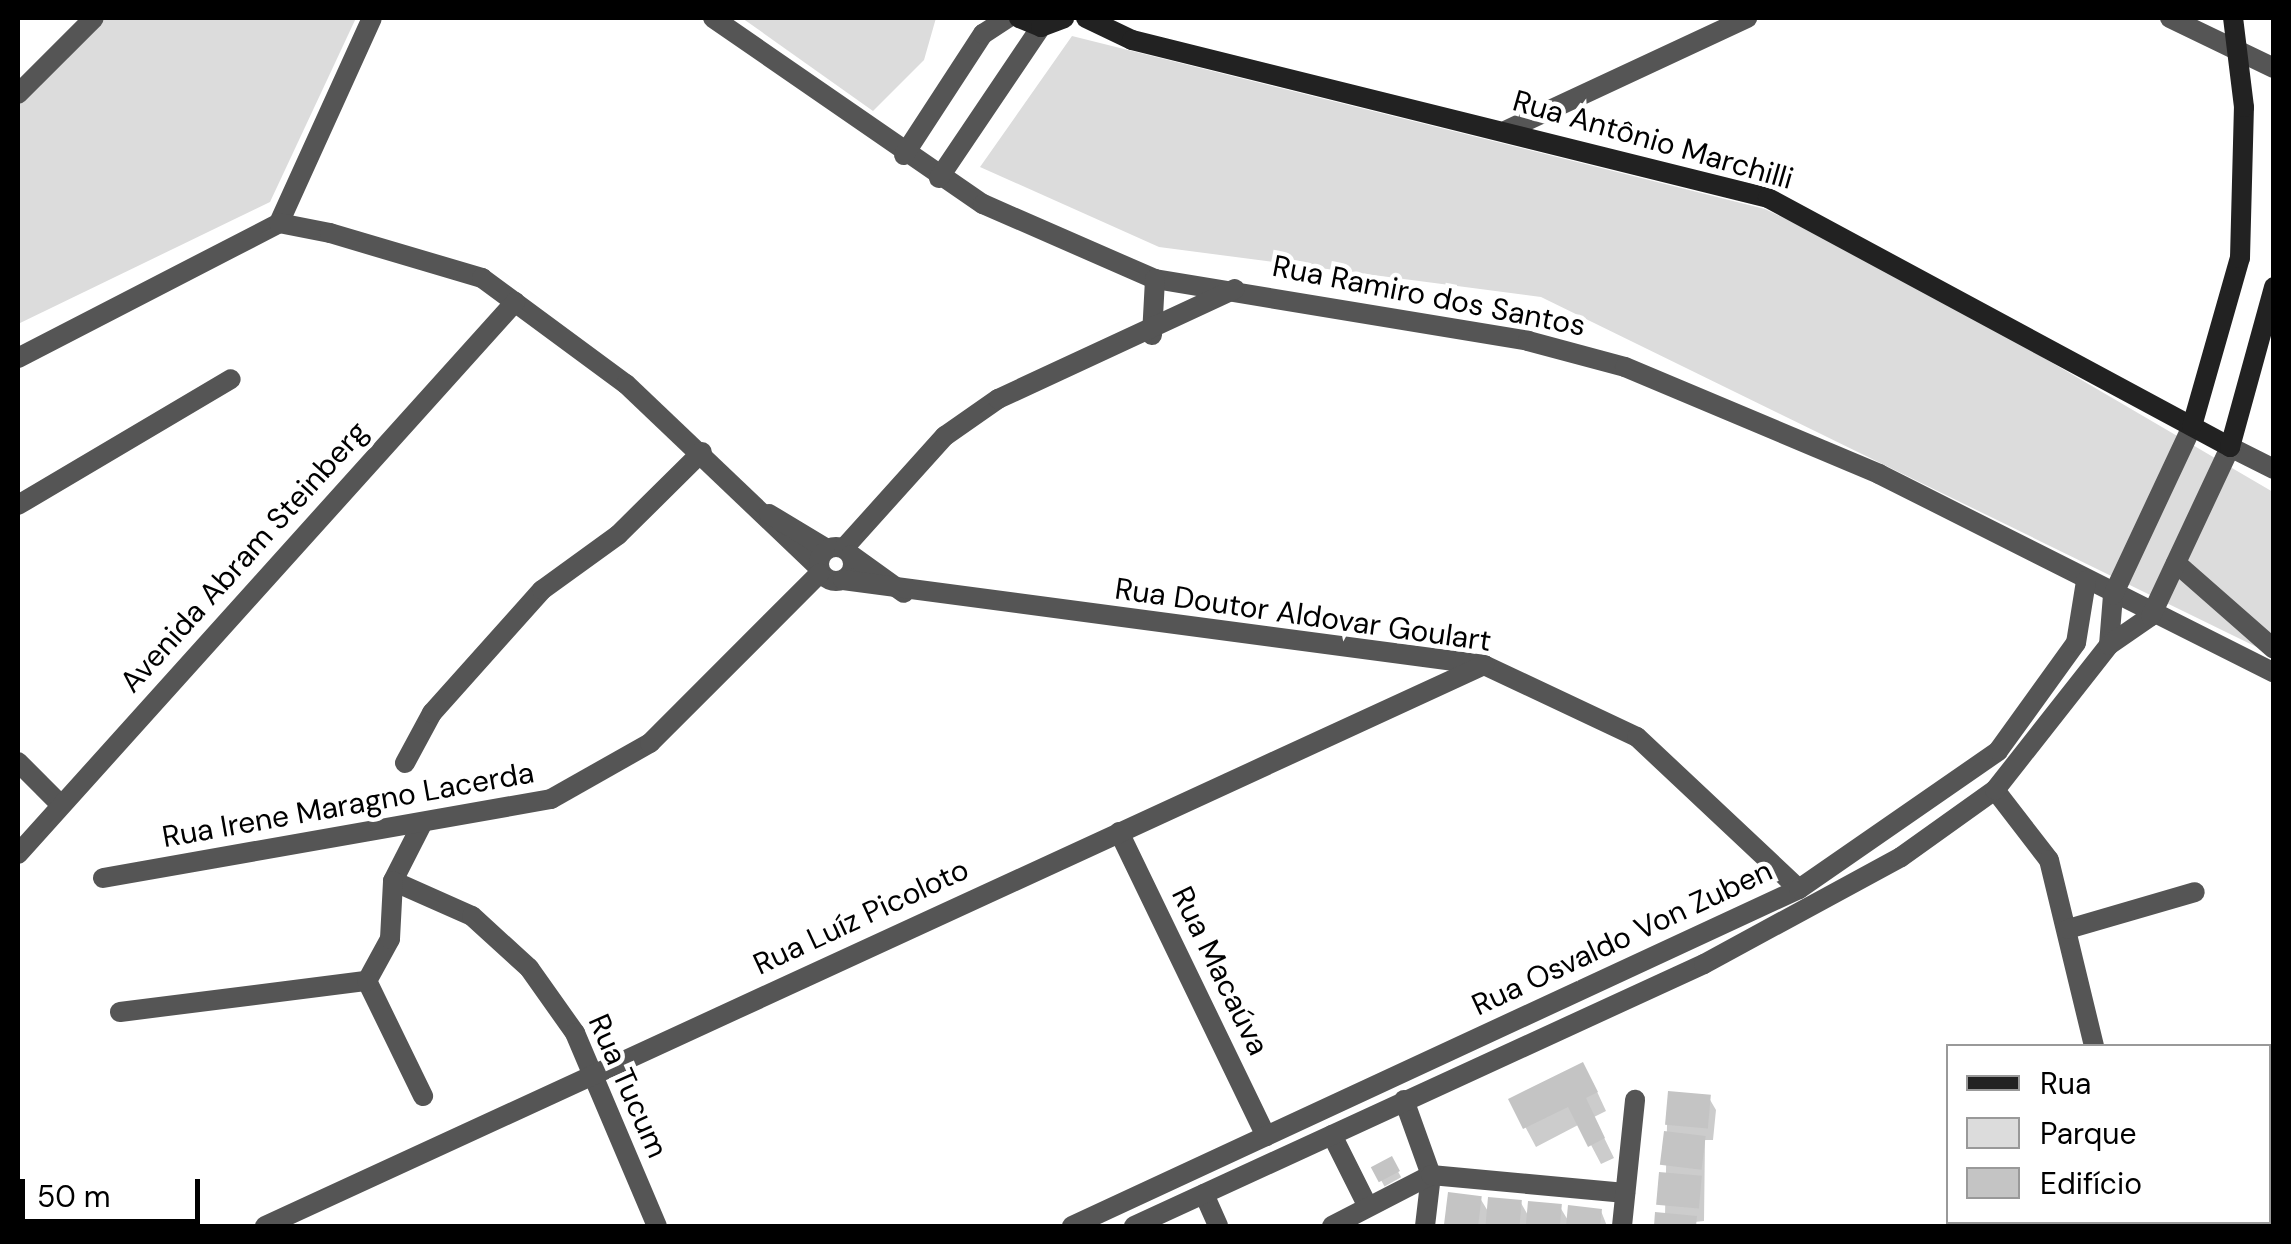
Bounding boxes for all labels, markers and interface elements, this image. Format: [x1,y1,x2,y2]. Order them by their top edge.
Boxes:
street label: Rua Antônio Marchilli [1509,83,1797,197]
street label: Rua Ramiro dos Santos [1269,248,1589,344]
street label: Avenida Abram Steinberg [113,414,375,700]
street label: Rua Doutor Aldovar Goulart [1113,571,1493,659]
street label: Rua Irene Maragno Lacerda [159,755,537,855]
street label: Rua Luíz Picoloto [748,851,974,983]
street label: Rua Osvaldo Von Zuben [1466,853,1778,1023]
street label: Rua Macaúva [1164,881,1276,1061]
street label: Rua Tucum [580,1009,676,1163]
legend [1946,1044,2271,1224]
text: Rua [2040,1064,2091,1103]
text: Parque [2040,1114,2137,1153]
scale bar [25,1159,205,1221]
text: Edifício [2040,1164,2142,1203]
text: 50 m [37,1177,111,1216]

